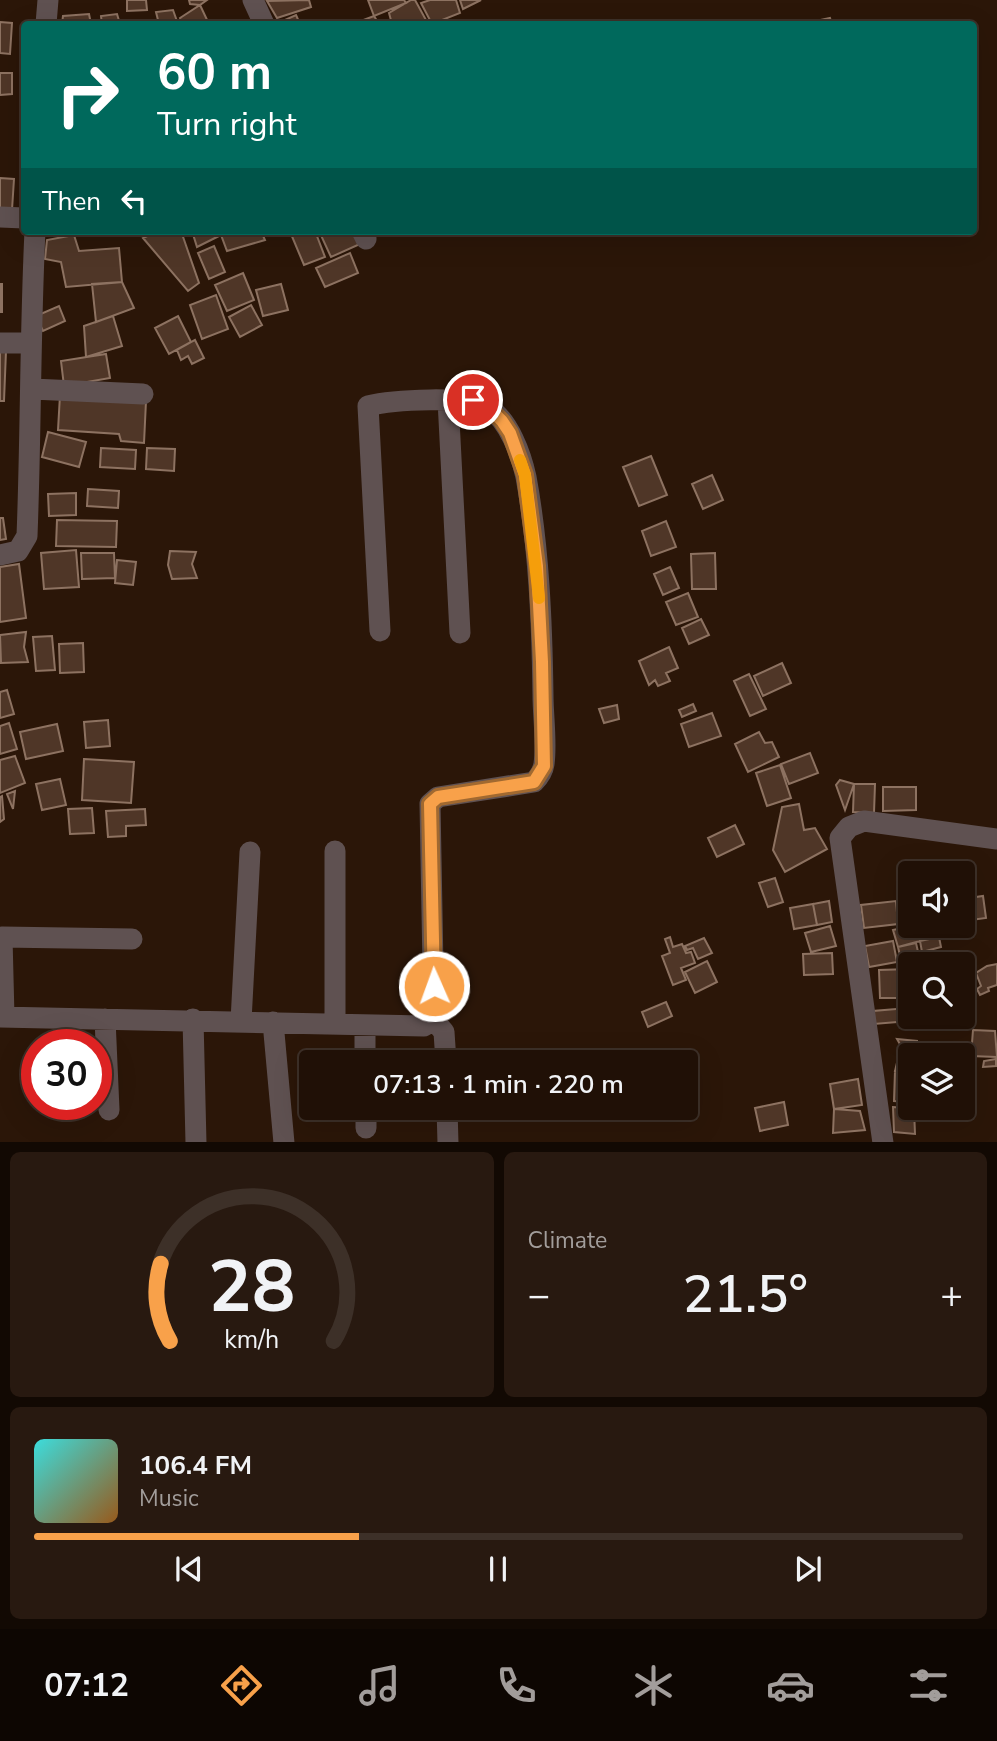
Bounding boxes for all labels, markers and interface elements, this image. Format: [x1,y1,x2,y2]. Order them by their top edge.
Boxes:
text: 60 m [157,39,272,106]
icon: right [42,49,133,140]
text: Turn right [157,103,297,146]
icon: left [115,182,153,220]
text: Then [42,184,101,219]
pin [443,370,503,430]
icon: arrive [454,381,492,419]
map controls [898,861,975,1120]
button: sound [898,861,975,938]
position arrow [397,949,471,1023]
button: search [898,952,975,1029]
speed limit sign: 30 [21,1029,112,1120]
button: layers [898,1043,975,1120]
text: 07:13 · 1 min · 220 m [373,1067,624,1102]
text: Climate [528,1225,607,1256]
text: 28 [208,1237,295,1337]
text: 21.5° [683,1259,808,1330]
text: − [528,1270,550,1321]
text: + [940,1270,963,1321]
text: km/h [224,1322,279,1356]
text: 106.4 FM [139,1448,252,1483]
text: Music [139,1483,199,1514]
icon: previous [170,1550,208,1588]
icon: pause [479,1550,517,1588]
icon: next [789,1550,827,1588]
icon: directions [217,1661,266,1710]
icon: music [355,1661,404,1710]
icon: phone [492,1661,541,1710]
icon: climate [629,1661,678,1710]
icon: car [766,1661,815,1710]
icon: filters [904,1661,953,1710]
text: 07:12 [44,1664,129,1707]

